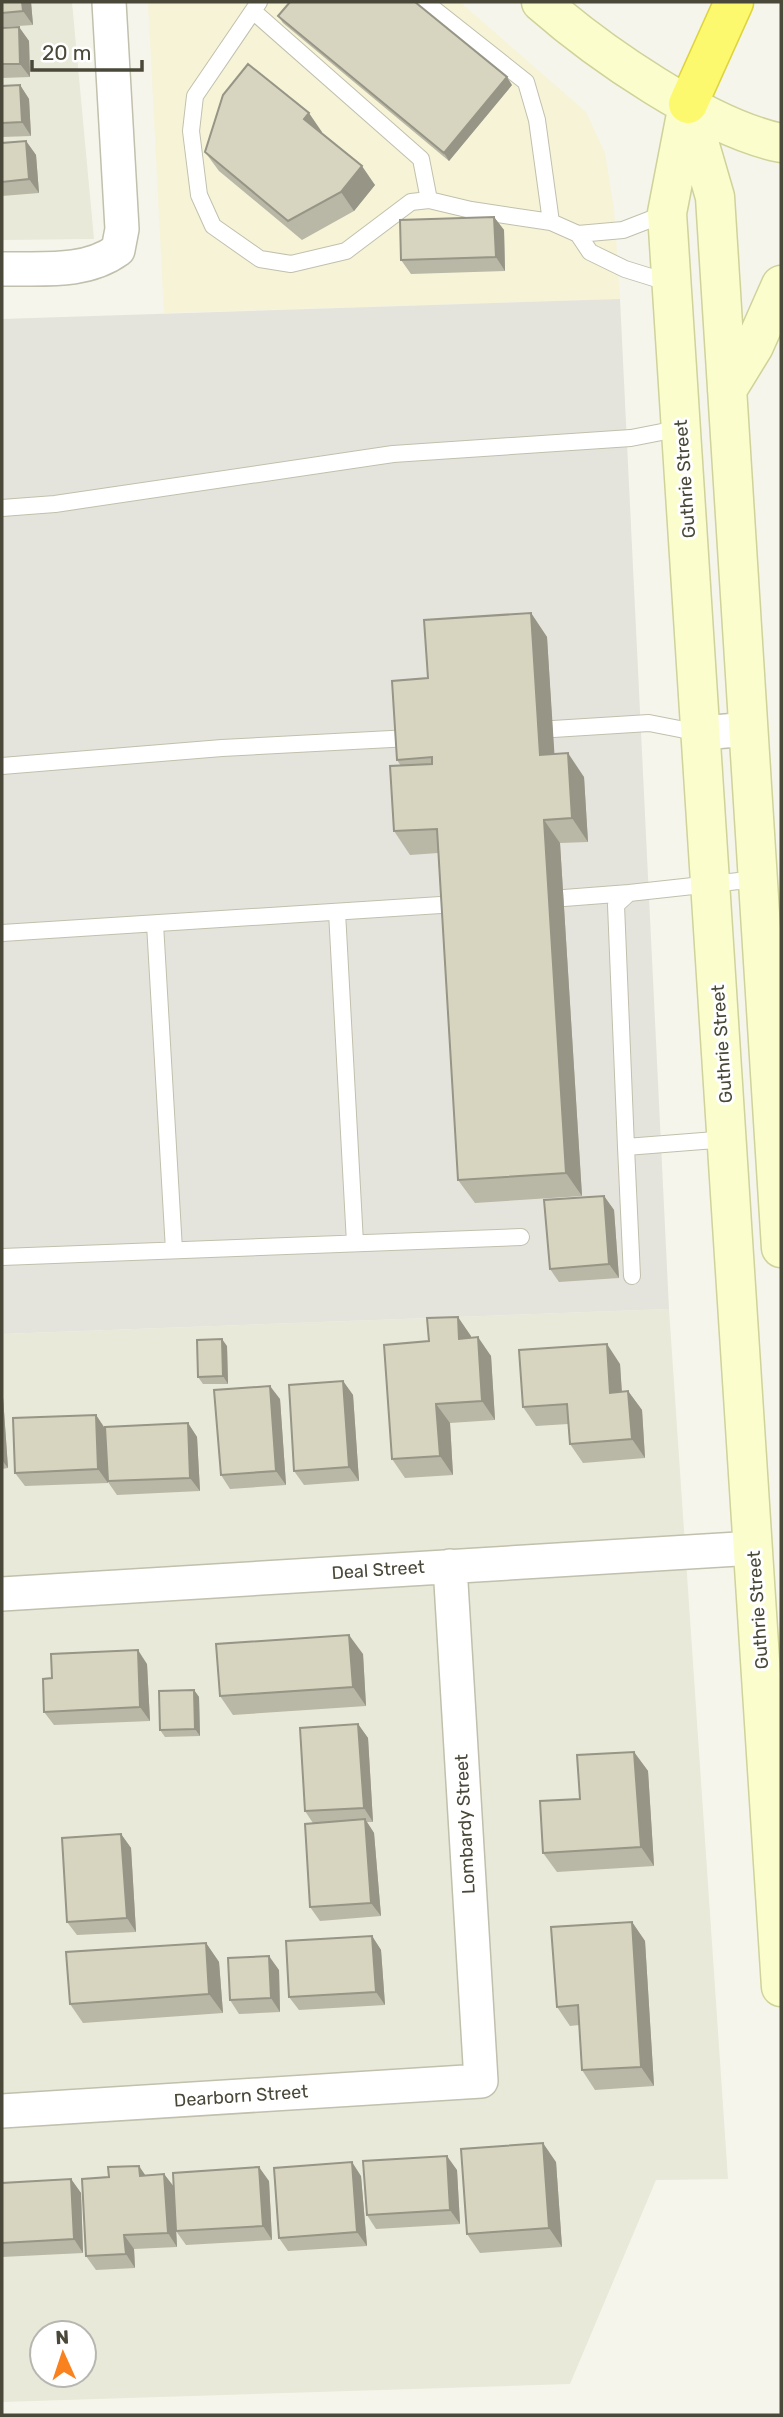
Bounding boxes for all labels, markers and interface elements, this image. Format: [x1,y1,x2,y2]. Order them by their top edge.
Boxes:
scale bar [32,28,142,72]
text: 20 m [42,40,91,65]
street label: Guthrie Street [670,419,700,539]
street label: Guthrie Street [707,984,737,1104]
street label: Guthrie Street [743,1550,773,1670]
street label: Deal Street [331,1556,425,1584]
street label: Lombardy Street [450,1753,480,1895]
street label: Dearborn Street [173,2080,309,2112]
north arrow [28,2319,98,2389]
text: N [55,2326,70,2349]

